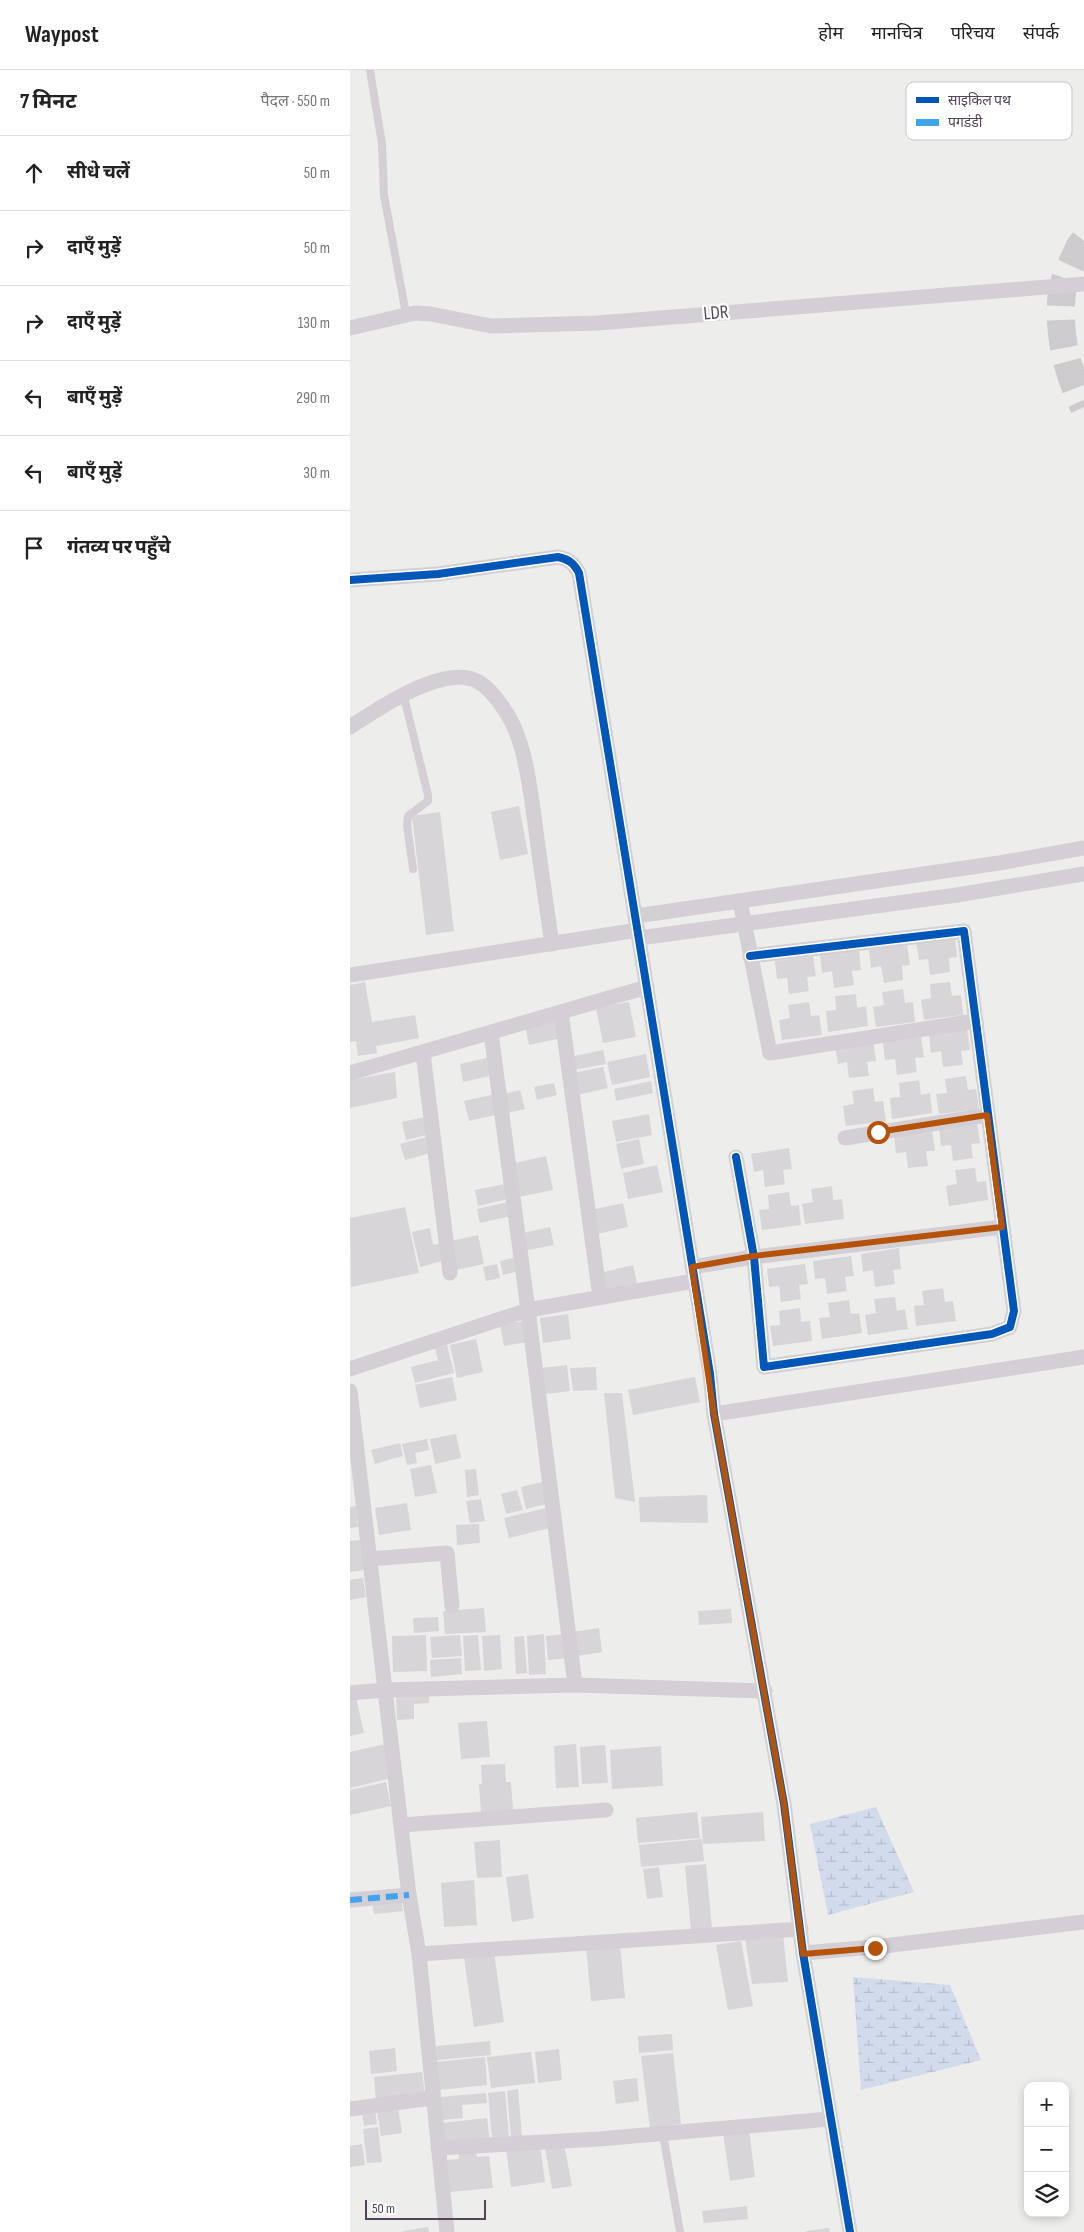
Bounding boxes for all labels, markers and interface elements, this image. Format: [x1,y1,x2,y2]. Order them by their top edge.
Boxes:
text: Waypost [25,20,99,49]
text: होम [818,23,843,44]
text: मानचित्र [871,23,923,44]
text: परिचय [951,23,995,44]
text: संपर्क [1023,23,1059,44]
legend [906,82,1072,140]
text: 7 मिनट [20,89,77,114]
text: पैदल · 550 m [261,92,330,111]
text: साइकिल पथ [948,92,1012,109]
text: पगडंडी [948,114,983,131]
icon: ahead [20,159,48,187]
text: सीधे चलें [67,161,130,184]
text: 50 m [304,164,330,183]
icon: right [20,234,48,262]
text: दाएँ मुड़ें [67,236,121,259]
text: 50 m [304,239,330,258]
street label: LDR [702,300,730,326]
icon: right [20,309,48,337]
text: दाएँ मुड़ें [67,311,121,334]
text: 130 m [298,314,330,333]
icon: left [20,384,48,412]
text: बाएँ मुड़ें [67,386,122,409]
text: 290 m [296,389,330,408]
icon: left [20,459,48,487]
text: बाएँ मुड़ें [67,461,122,484]
text: 30 m [303,464,330,483]
icon: arrive [20,534,48,562]
text: गंतव्य पर पहुँचे [67,536,171,559]
route start [867,1121,890,1144]
route end [864,1937,887,1960]
map controls [1024,2082,1069,2217]
button: + [1024,2082,1069,2127]
button: − [1024,2127,1069,2172]
button: layers [1024,2172,1069,2217]
scale bar [365,2197,486,2220]
text: 50 m [372,2200,395,2217]

